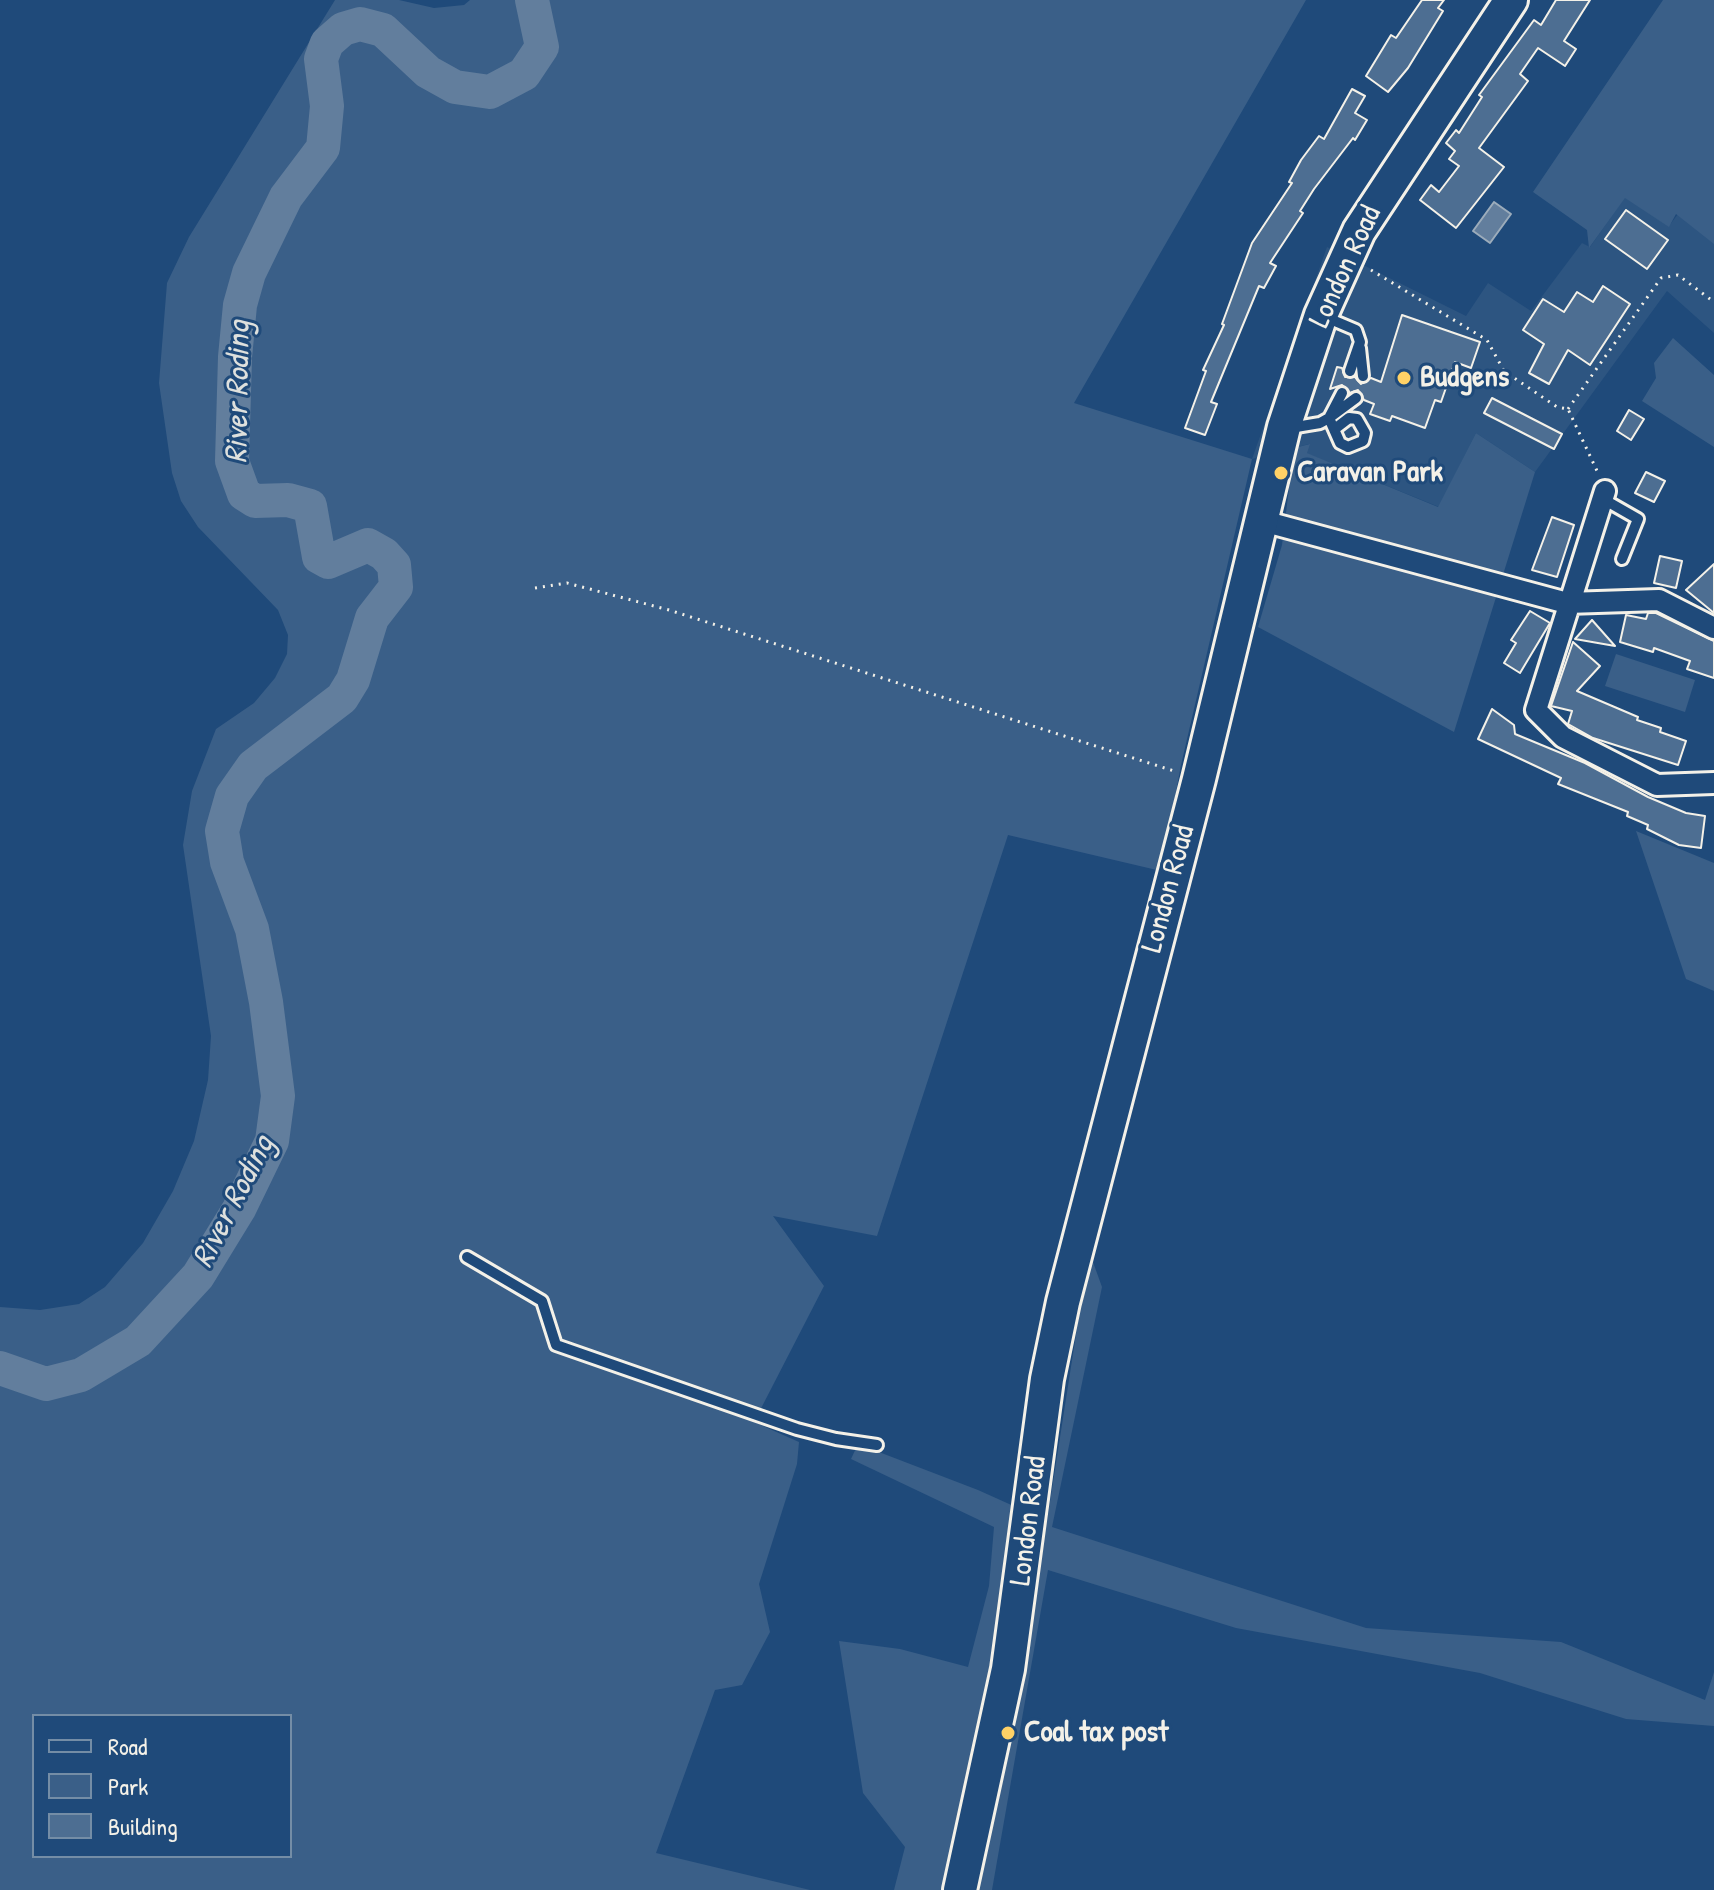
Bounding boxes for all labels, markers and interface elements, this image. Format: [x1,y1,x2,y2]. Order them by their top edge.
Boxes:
street label: London Road [1302,200,1390,334]
water label: River Roding [219,320,259,464]
place label: Budgens [1420,360,1509,396]
marker: Budgens [1395,369,1413,387]
place label: Caravan Park [1297,455,1443,491]
marker: Caravan Park [1272,464,1290,482]
street label: London Road [1135,821,1203,957]
water label: River Roding [185,1130,283,1274]
street label: London Road [1003,1454,1055,1588]
legend [32,1714,292,1858]
place label: Coal tax post [1024,1715,1168,1751]
marker: Coal tax post [999,1724,1017,1742]
text: Road [108,1730,147,1762]
text: Park [108,1770,148,1802]
text: Building [108,1810,178,1842]

